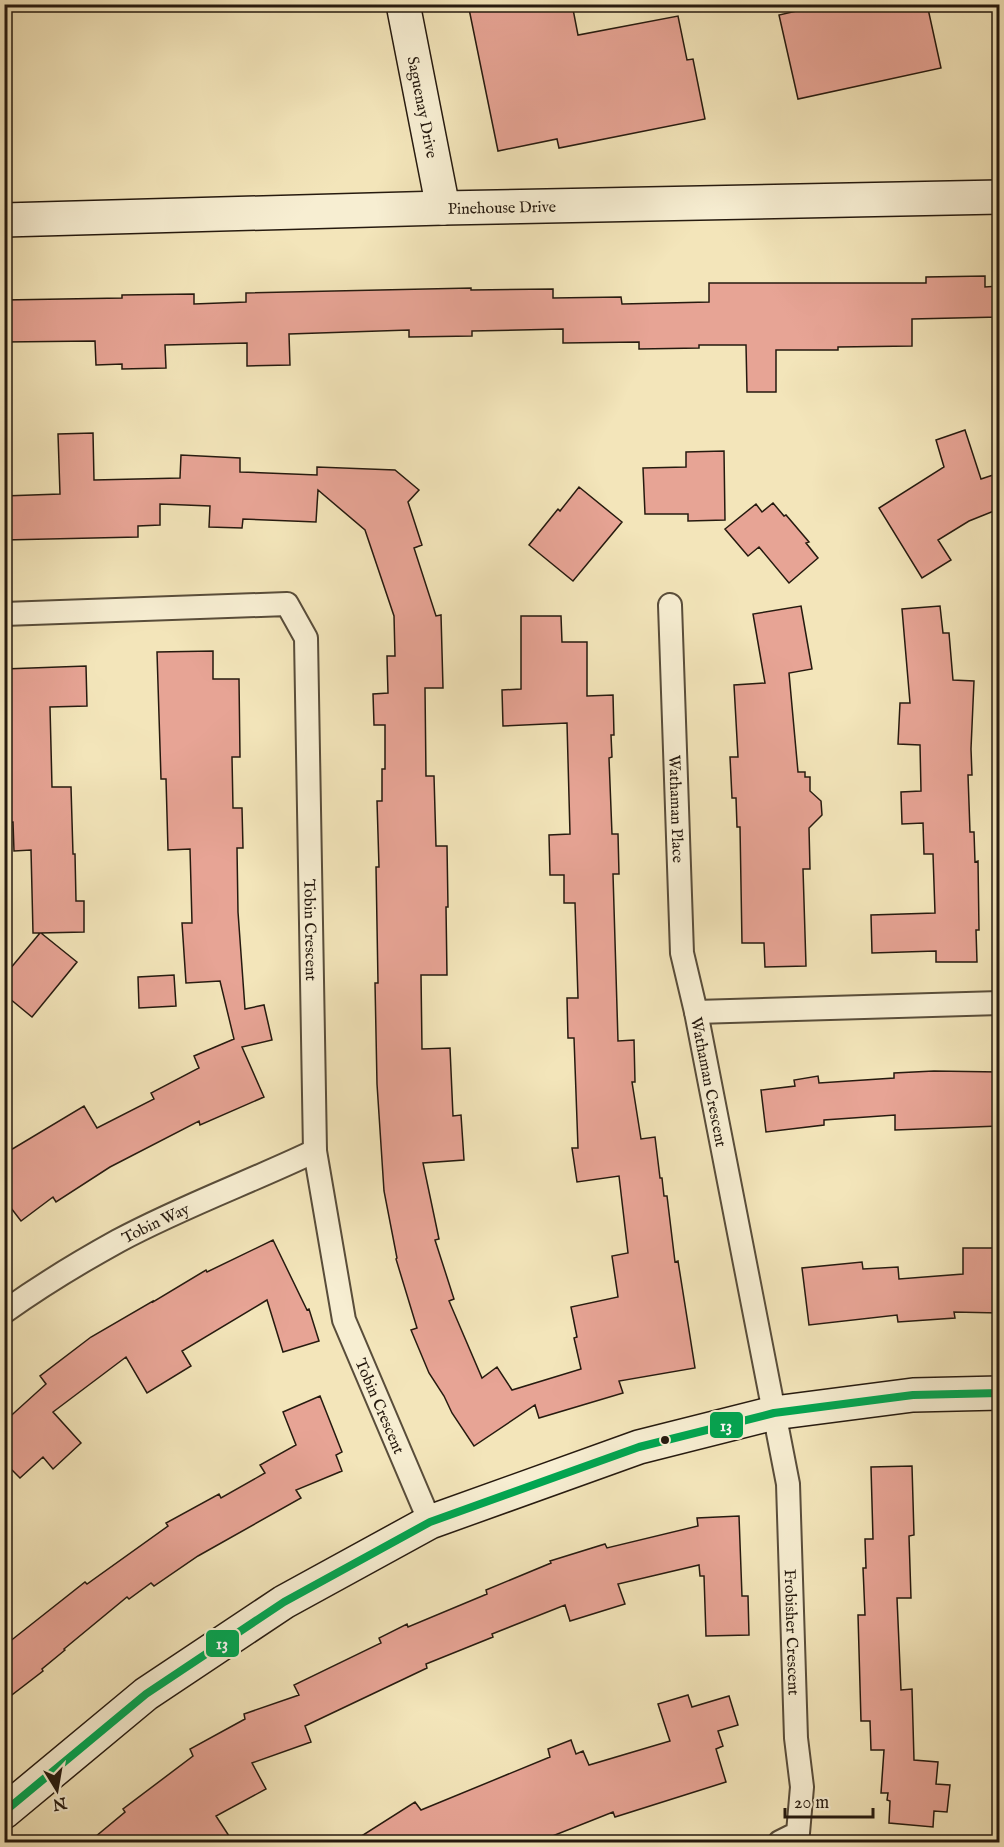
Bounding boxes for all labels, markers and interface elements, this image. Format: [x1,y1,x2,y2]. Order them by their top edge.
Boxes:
street label: Saguenay Drive [401,55,441,160]
street label: Pinehouse Drive [447,198,556,220]
street label: Wathaman Place [663,755,687,863]
street label: Tobin Crescent [298,879,320,982]
street label: Wathaman Crescent [685,1016,730,1149]
street label: Tobin Way [119,1200,193,1249]
street label: Tobin Crescent [350,1356,408,1458]
line badge: 13 [709,1411,744,1439]
text: 13 [720,1417,732,1437]
unlabelled marker [659,1434,671,1446]
street label: Frobisher Crescent [779,1569,803,1696]
line badge: 13 [205,1629,240,1658]
text: 13 [216,1635,228,1655]
north arrow [27,1760,87,1820]
scale bar [785,1781,874,1819]
text: N [51,1791,69,1814]
text: 20 m [794,1792,829,1815]

